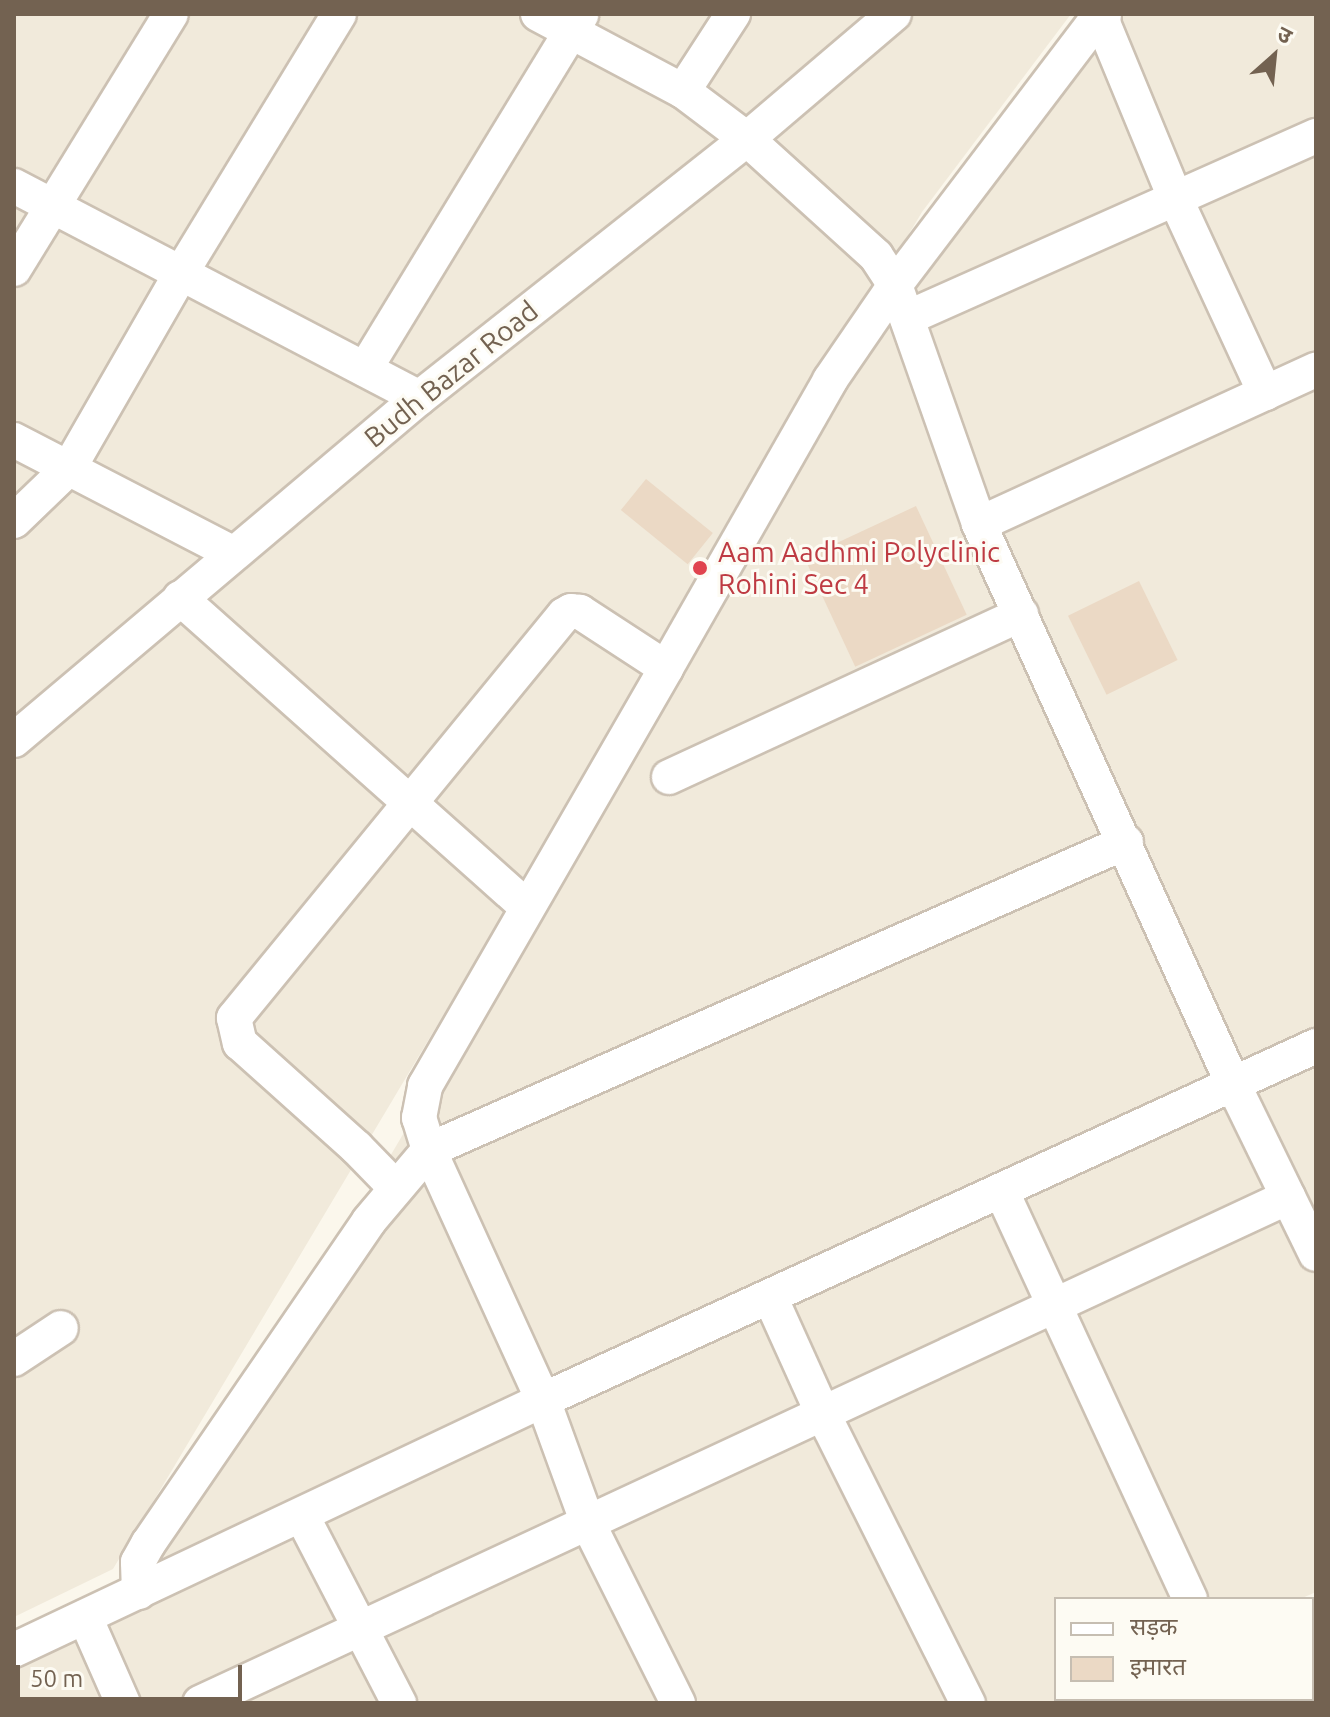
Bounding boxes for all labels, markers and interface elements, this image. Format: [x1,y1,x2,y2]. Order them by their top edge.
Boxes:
north arrow [1234,16,1314,96]
text: उ [1274,20,1297,48]
street label: Budh Bazar Road [357,294,545,454]
place label: Aam Aadhmi Polyclinic Rohini Sec 4 [718,535,1000,601]
marker: Aam Aadhmi Polyclinic Rohini Sec 4 [689,557,711,579]
legend [1054,1597,1314,1701]
text: सड़क [1130,1613,1178,1640]
scale bar [20,1649,246,1699]
text: इमारत [1130,1653,1186,1680]
text: 50 m [30,1665,83,1692]

